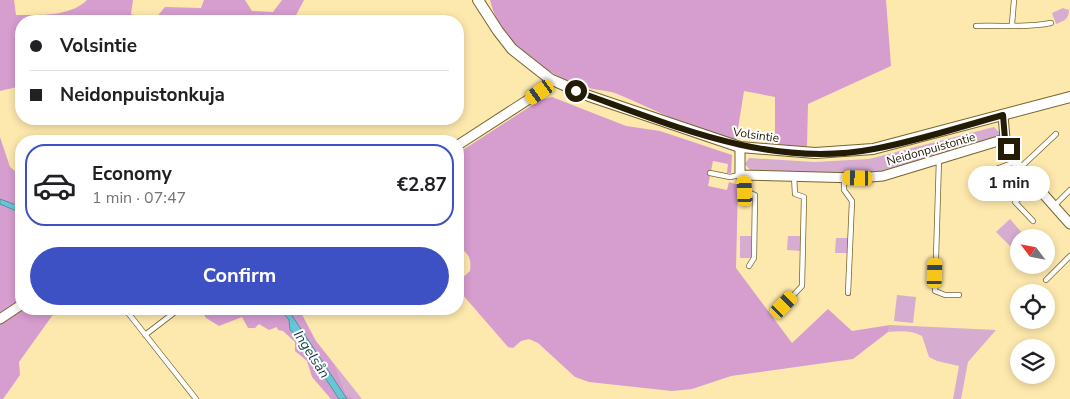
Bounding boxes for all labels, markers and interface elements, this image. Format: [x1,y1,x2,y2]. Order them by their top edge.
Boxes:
text: Volsintie [60,33,137,59]
car [523,77,556,107]
route start [565,80,587,102]
text: Neidonpuistonkuja [60,82,225,108]
street label: Volsintie [731,124,780,146]
street label: Neidonpuistontie [885,129,977,169]
route end [998,138,1020,160]
text: Economy [92,161,172,187]
icon: car [32,163,77,208]
callout: 1 min [968,166,1050,202]
car [842,170,873,186]
text: €2.87 [397,172,447,198]
text: 1 min [988,172,1030,194]
car [736,176,753,206]
text: 1 min · 07:47 [92,187,186,209]
north arrow [1010,229,1055,274]
map controls [1010,229,1055,384]
button: Confirm [30,247,449,305]
car [926,258,943,288]
button: locate [1010,284,1055,329]
car [768,289,799,321]
water label: Ingelsån [289,327,334,382]
button: layers [1010,339,1055,384]

